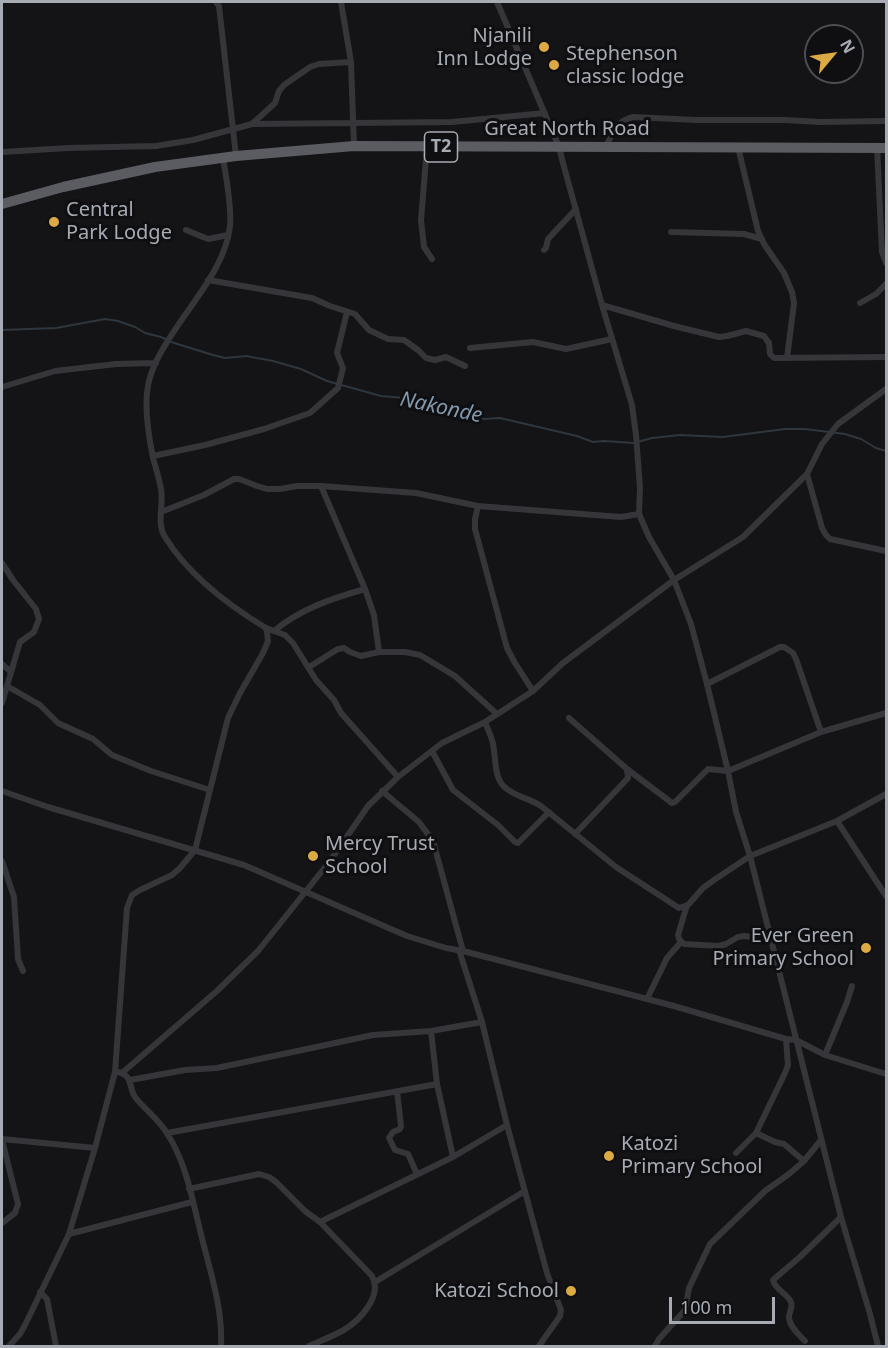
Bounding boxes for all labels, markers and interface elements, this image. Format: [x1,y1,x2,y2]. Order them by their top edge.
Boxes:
place label: Njanili Inn Lodge [437,24,532,71]
north arrow [804,24,864,84]
text: N [835,35,861,57]
marker: Njanili Inn Lodge [537,40,551,54]
place label: Stephenson classic lodge [566,42,684,89]
marker: Stephenson classic lodge [547,58,561,72]
street label: Great North Road [484,117,650,141]
road number: T2 [424,132,458,162]
place label: Central Park Lodge [66,198,172,245]
marker: Central Park Lodge [47,215,61,229]
water label: Nakonde [398,387,484,429]
place label: Mercy Trust School [325,832,435,879]
marker: Mercy Trust School [306,849,320,863]
place label: Ever Green Primary School [713,924,854,971]
marker: Ever Green Primary School [859,941,873,955]
place label: Katozi Primary School [621,1132,762,1179]
marker: Katozi Primary School [602,1149,616,1163]
place label: Katozi School [434,1279,559,1303]
marker: Katozi School [564,1284,578,1298]
scale bar [672,1285,778,1323]
text: 100 m [680,1295,732,1319]

